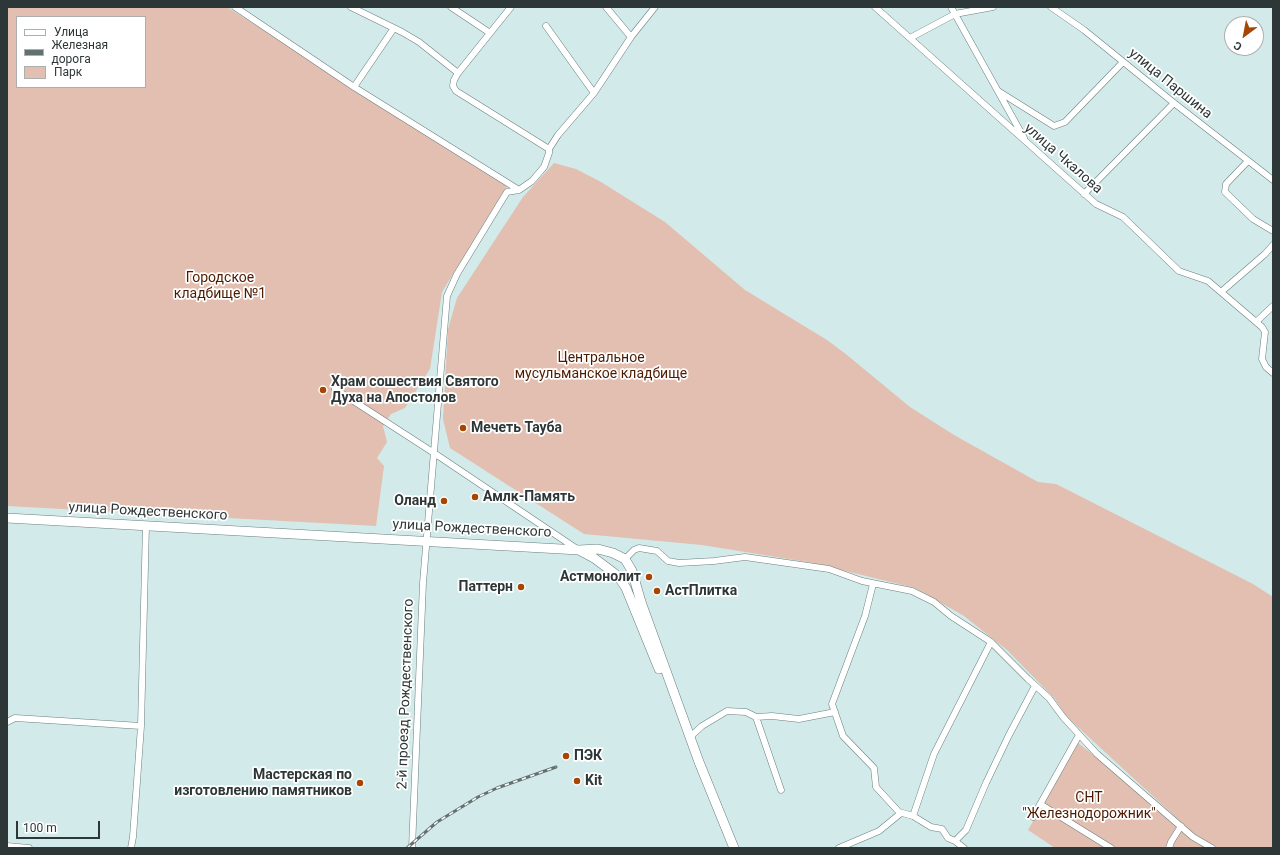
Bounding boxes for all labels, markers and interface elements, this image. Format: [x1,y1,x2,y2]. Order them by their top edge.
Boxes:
legend [16,16,146,88]
north arrow [1224,16,1264,56]
text: Улица [54,25,89,39]
text: Железная дорога [52,38,108,66]
text: С [1231,38,1244,53]
street label: улица Паршина [1125,45,1215,123]
text: Парк [54,65,82,79]
street label: улица Чкалова [1020,120,1106,198]
park label: Городское кладбище №1 [174,270,266,302]
park label: Центральное мусульманское кладбище [515,350,687,382]
place label: Храм сошествия Святого Духа на Апостолов [331,374,499,406]
marker: Храм сошествия Святого Духа на Апостолов [318,385,328,395]
place label: Мечеть Тауба [471,420,562,436]
marker: Мечеть Тауба [458,423,468,433]
place label: Амлк-Память [483,489,575,505]
marker: Амлк-Память [470,492,480,502]
place label: Оланд [394,493,436,509]
marker: Оланд [439,496,449,506]
street label: улица Рождественского [68,499,228,525]
street label: улица Рождественского [392,516,552,542]
place label: Астмонолит [560,569,641,585]
marker: Астмонолит [644,572,654,582]
place label: Паттерн [459,579,513,595]
marker: Паттерн [516,582,526,592]
place label: АстПлитка [665,583,737,599]
marker: АстПлитка [652,586,662,596]
street label: 2-й проезд Рождественского [394,598,418,790]
place label: ПЭК [574,748,602,764]
marker: ПЭК [561,751,571,761]
place label: Мастерская по изготовлению памятников [174,767,352,800]
place label: Kit [585,773,602,789]
marker: Kit [572,776,582,786]
marker: Мастерская по изготовлению памятников [355,778,365,788]
park label: СНТ "Железнодорожник" [1022,790,1156,822]
scale bar [18,813,102,839]
text: 100 m [23,821,57,835]

